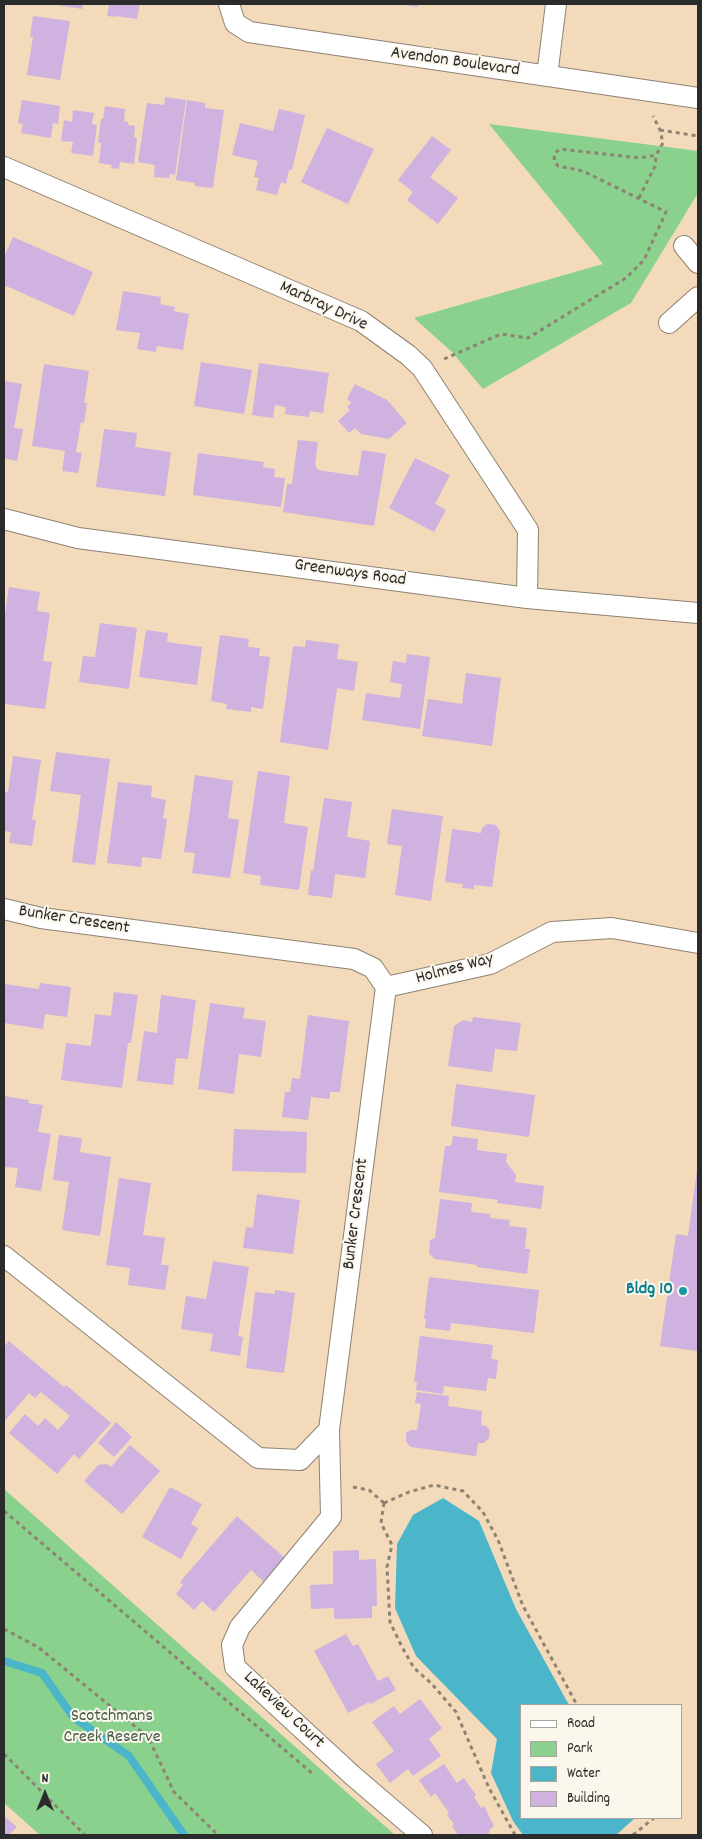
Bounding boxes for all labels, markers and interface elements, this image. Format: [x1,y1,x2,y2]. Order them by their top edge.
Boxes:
street label: Avendon Boulevard [389,43,521,83]
street label: Marbray Drive [276,277,370,337]
street label: Greenways Road [293,555,407,593]
street label: Bunker Crescent [17,902,131,940]
street label: Holmes Way [414,949,496,991]
street label: Bunker Crescent [339,1157,375,1271]
place label: Bldg 10 [626,1280,673,1302]
marker: Bldg 10 [677,1285,689,1297]
street label: Lakeview Court [238,1668,328,1754]
legend [520,1704,682,1819]
park label: Scotchmans Creek Reserve [63,1707,161,1750]
text: Road [567,1713,595,1735]
text: Park [567,1738,593,1760]
text: Water [567,1763,600,1785]
north arrow [20,1769,70,1819]
text: N [42,1769,48,1789]
text: Building [567,1788,610,1810]

